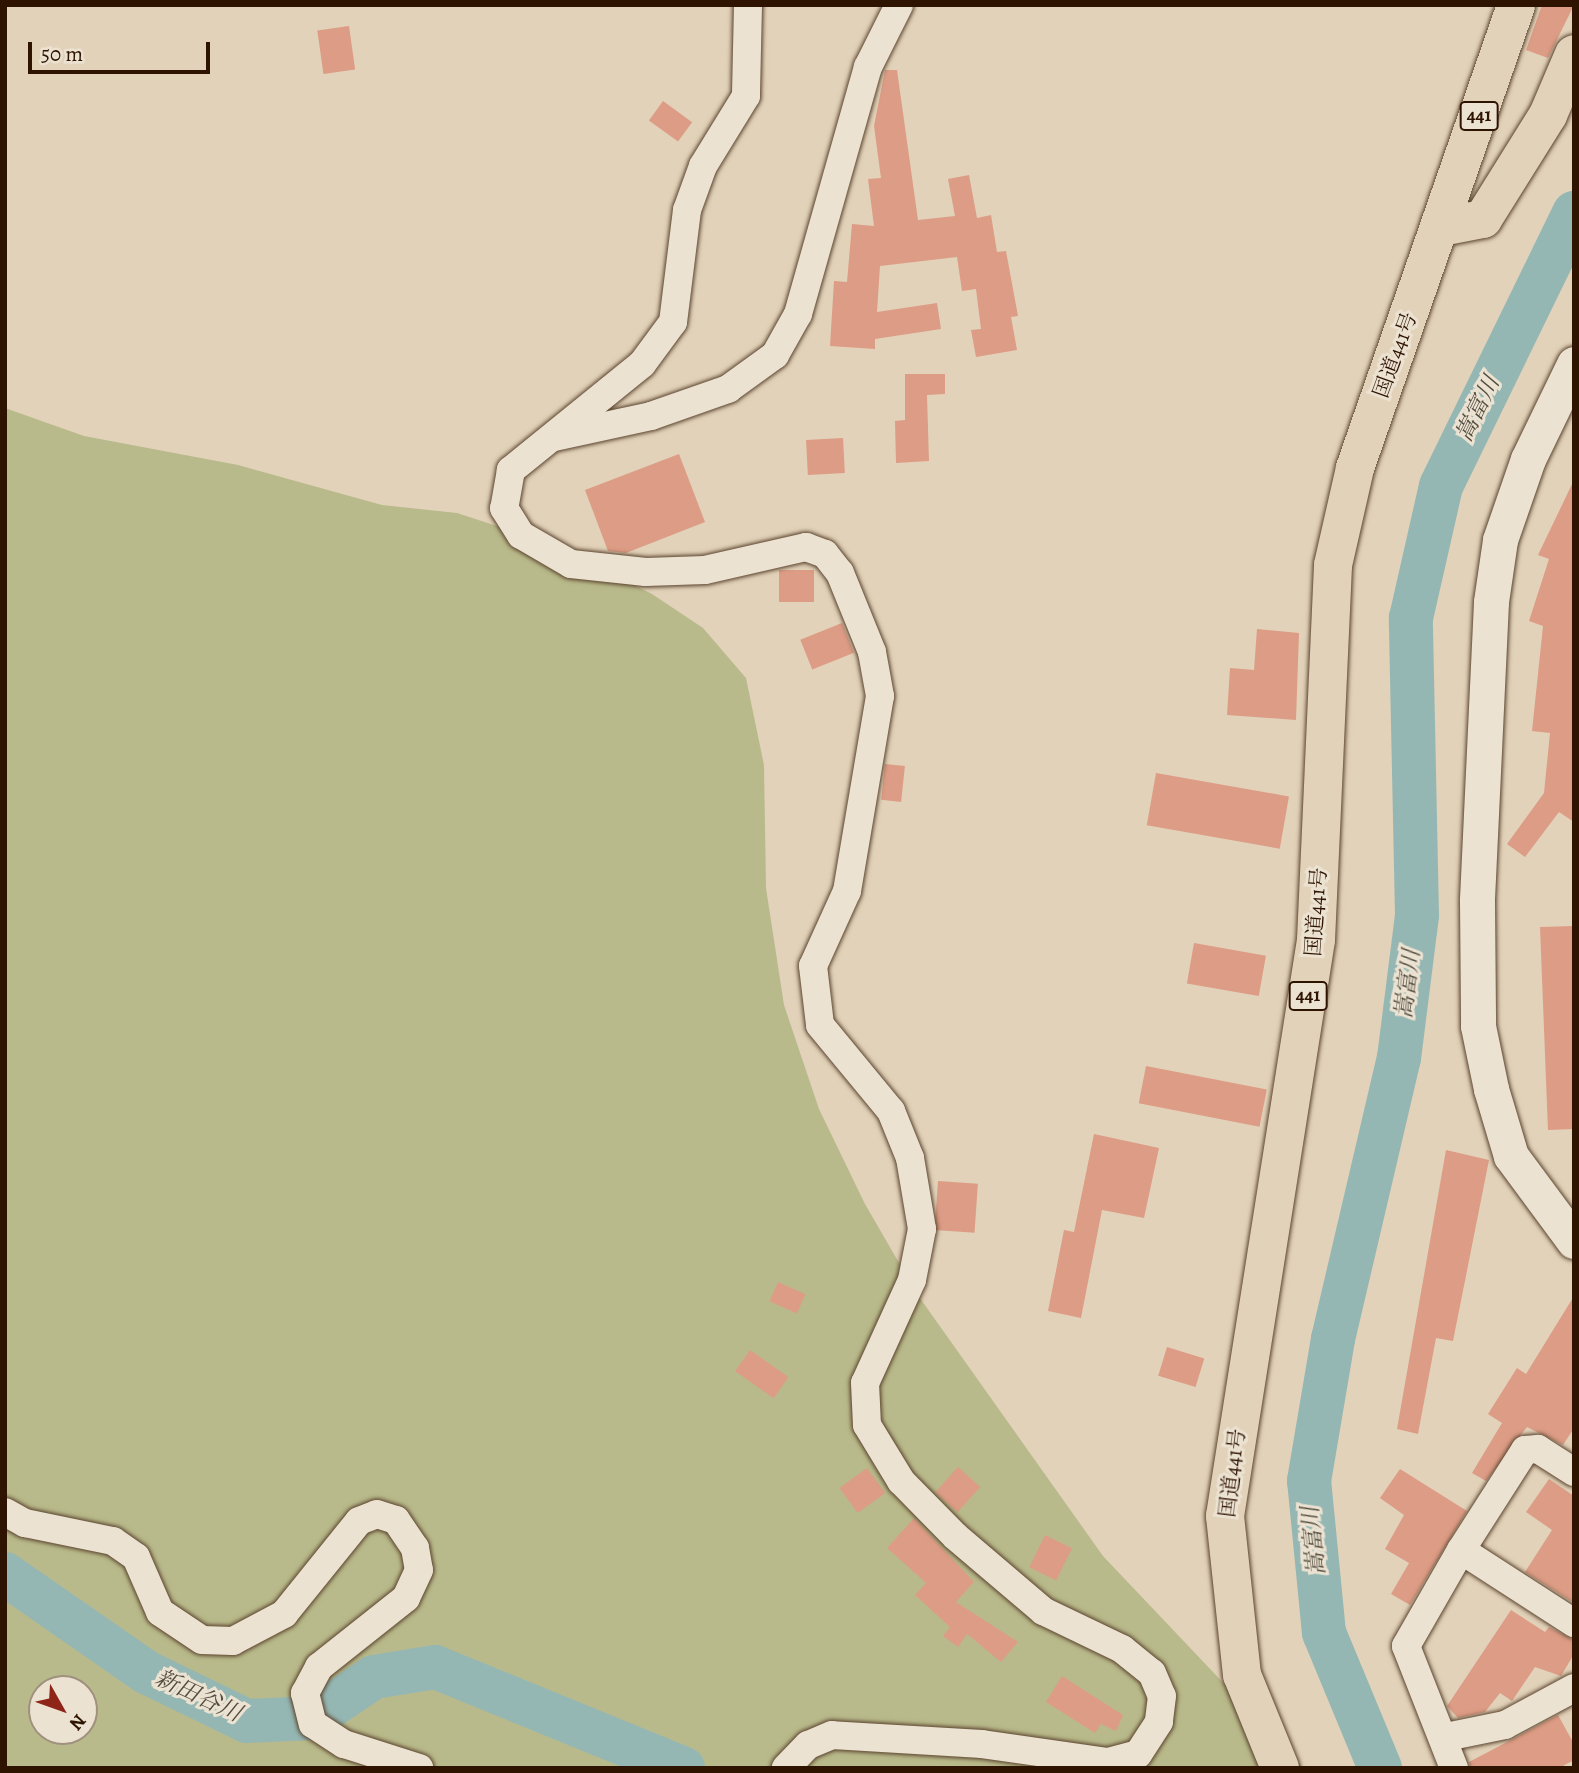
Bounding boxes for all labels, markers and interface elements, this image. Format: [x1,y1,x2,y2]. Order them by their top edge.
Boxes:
scale bar [32,28,214,72]
text: 50 m [41,40,83,68]
road number: 441 [1458,100,1500,132]
street label: 国道441号 [1368,309,1422,401]
water label: 嵩富川 [1450,372,1506,446]
street label: 国道441号 [1300,867,1332,957]
water label: 嵩富川 [1390,948,1426,1020]
road number: 441 [1287,980,1329,1012]
street label: 国道441号 [1214,1427,1250,1519]
water label: 嵩富川 [1297,1505,1331,1577]
water label: 新田谷川 [150,1664,246,1728]
north arrow [28,1675,98,1745]
text: N [63,1709,92,1736]

